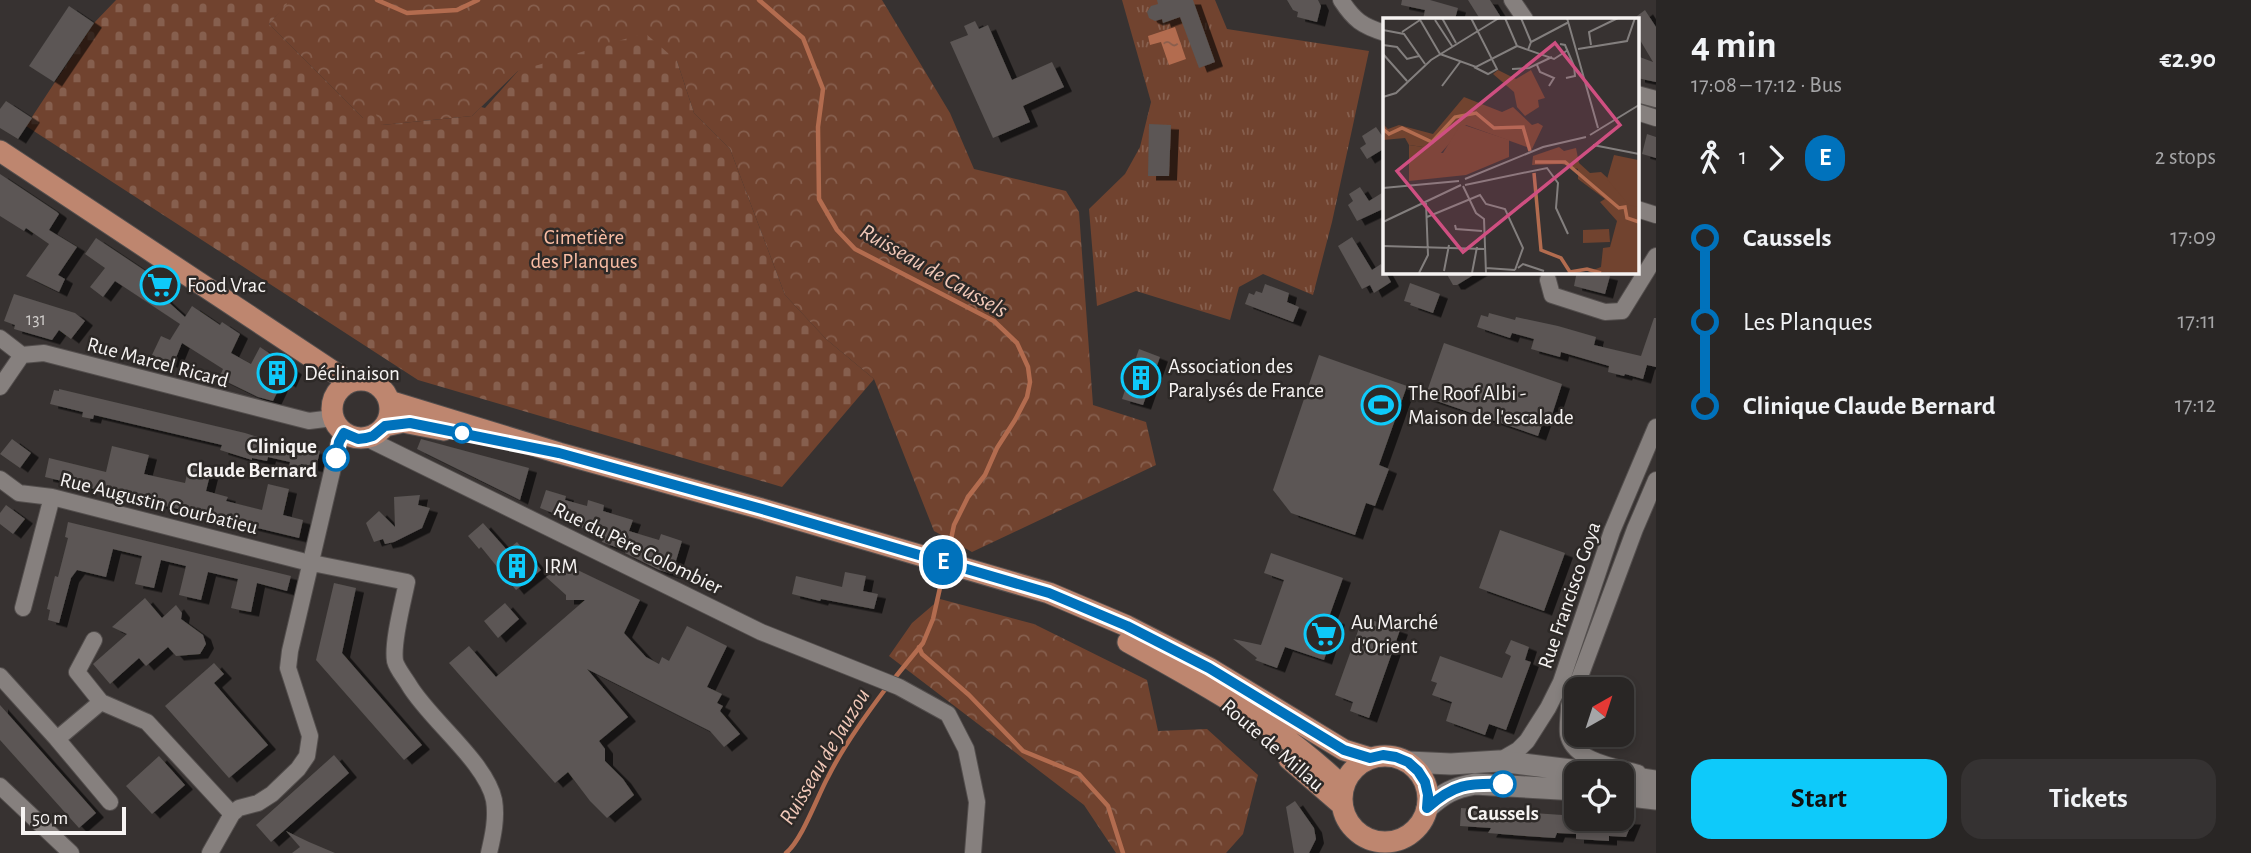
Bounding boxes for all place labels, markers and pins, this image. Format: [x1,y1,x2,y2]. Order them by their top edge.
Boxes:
supermarket icon: Food Vrac [139,264,181,306]
place label: Food Vrac [187,275,266,296]
building icon: Déclinaison [256,352,298,394]
place label: Association des Paralysés de France [1168,356,1324,401]
building icon: Association des Paralysés de France [1120,357,1162,399]
place label: Déclinaison [304,363,400,384]
place label: The Roof Albi - Maison de l'escalade [1408,383,1574,428]
sports icon: The Roof Albi - Maison de l'escalade [1360,384,1402,426]
unlabelled marker [452,423,472,443]
place label: Clinique Claude Bernard [187,436,317,481]
marker: Clinique Claude Bernard [323,445,349,471]
building icon: IRM [496,545,538,587]
place label: IRM [544,556,578,577]
place label: Au Marché d'Orient [1351,612,1438,657]
supermarket icon: Au Marché d'Orient [1303,613,1345,655]
marker: Caussels [1490,771,1516,797]
place label: Caussels [1467,803,1539,824]

